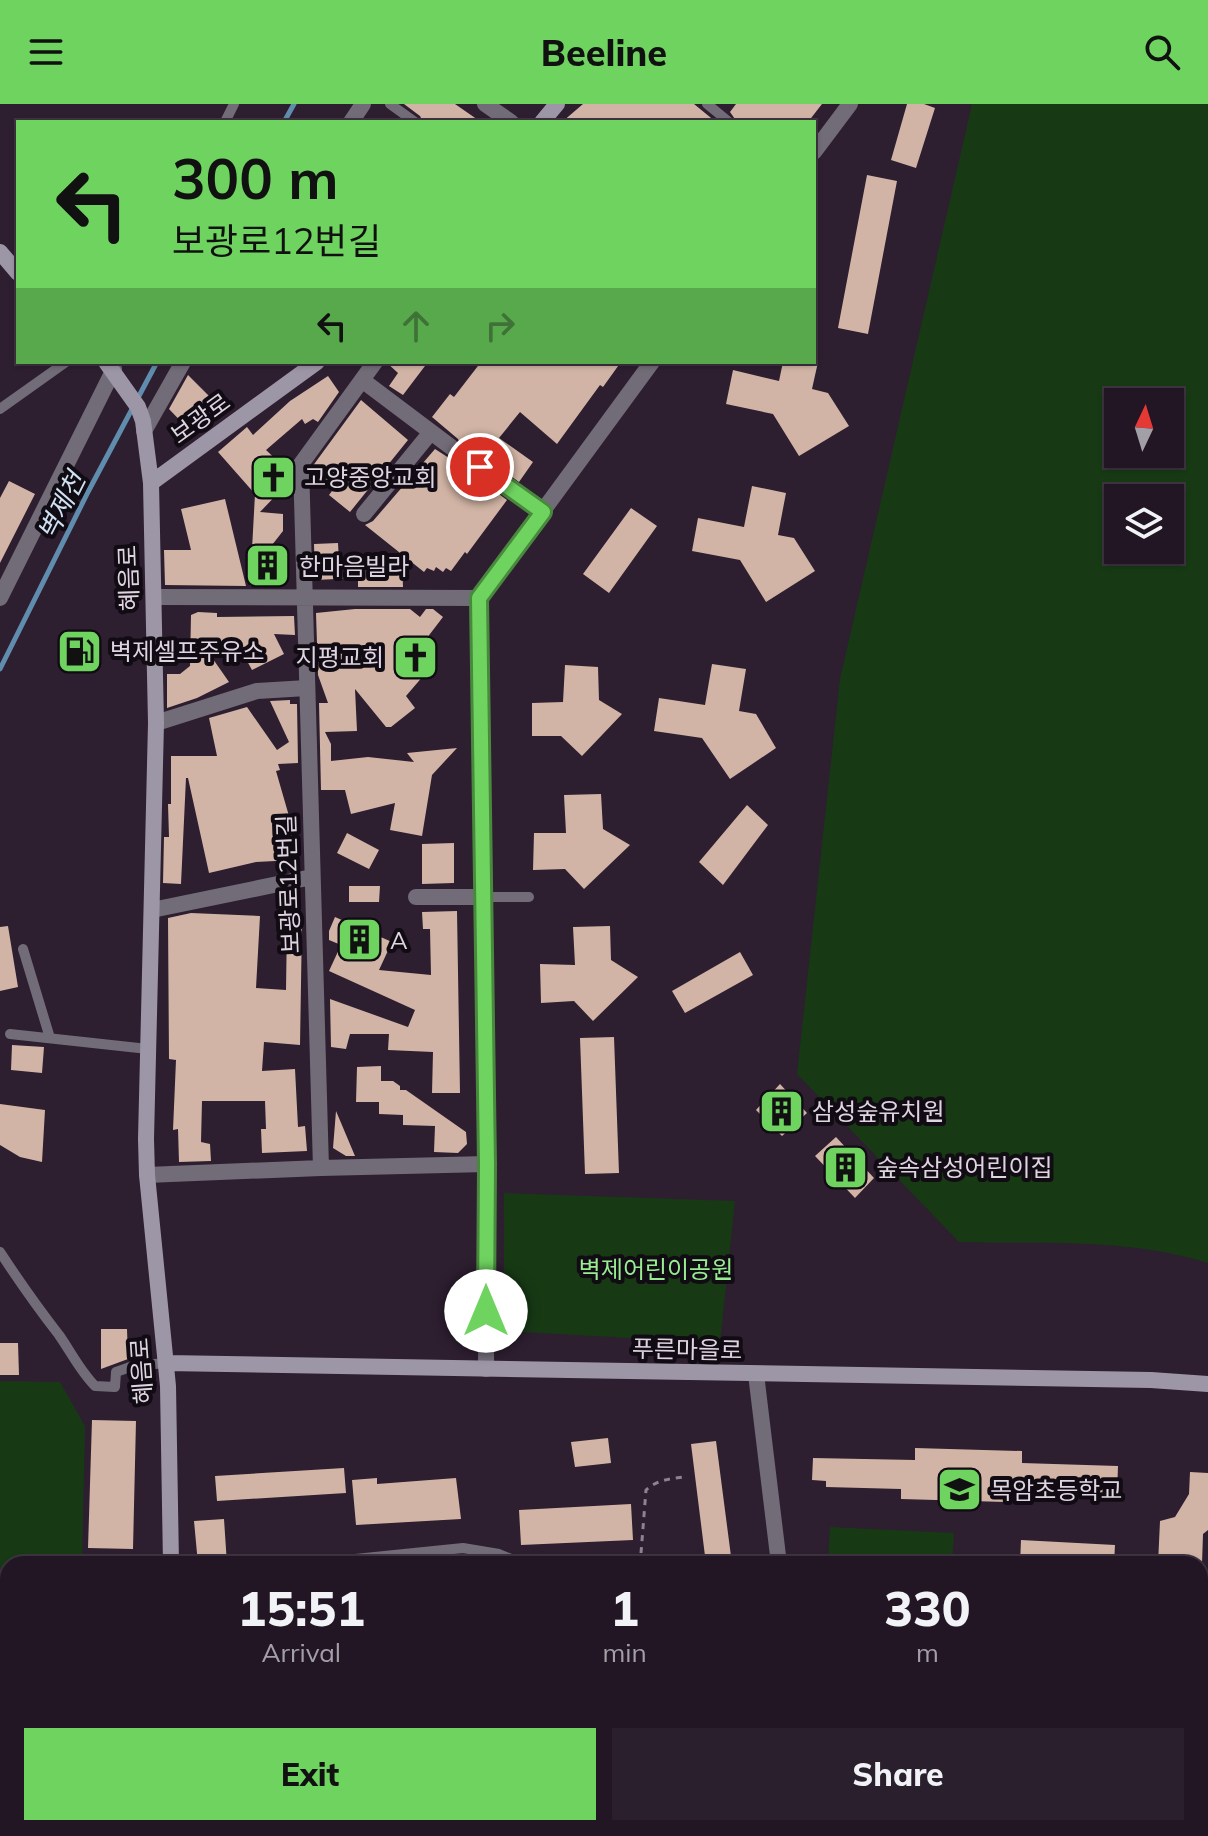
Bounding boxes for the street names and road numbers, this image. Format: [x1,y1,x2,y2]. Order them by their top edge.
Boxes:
street label: 보광로 [164,386,236,450]
street label: 혜음로 [112,544,144,612]
street label: 보광로12번길 [271,814,305,954]
street label: 푸른마을로 [632,1333,742,1365]
street label: 혜음로 [124,1337,158,1405]

